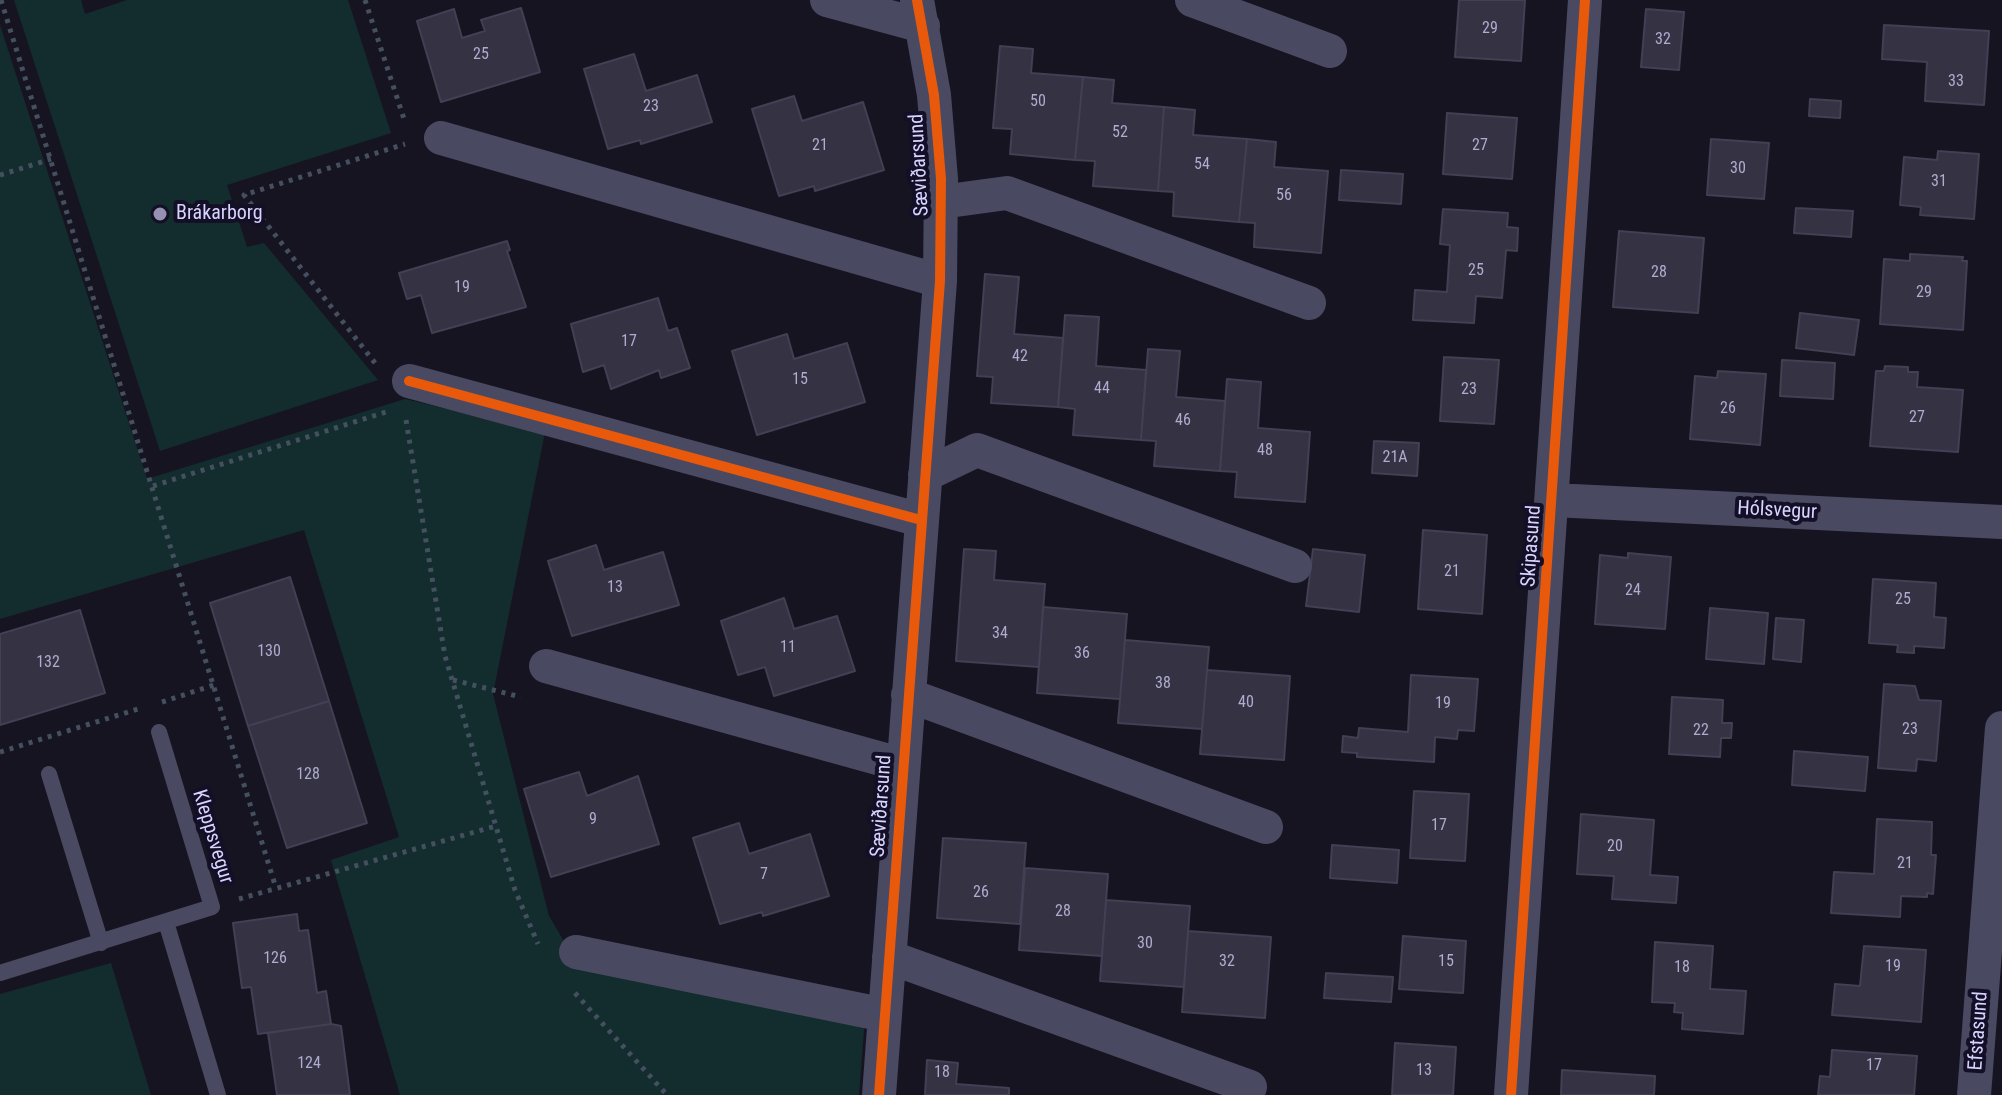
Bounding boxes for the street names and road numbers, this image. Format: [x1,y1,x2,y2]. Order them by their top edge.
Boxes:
street label: Sæviðarsund [905,113,935,217]
street label: Hólsvegur [1737,497,1817,525]
street label: Skipasund [1517,504,1547,588]
street label: Sæviðarsund [866,754,898,858]
street label: Kleppsvegur [186,787,238,887]
street label: Efstasund [1964,991,1994,1071]

